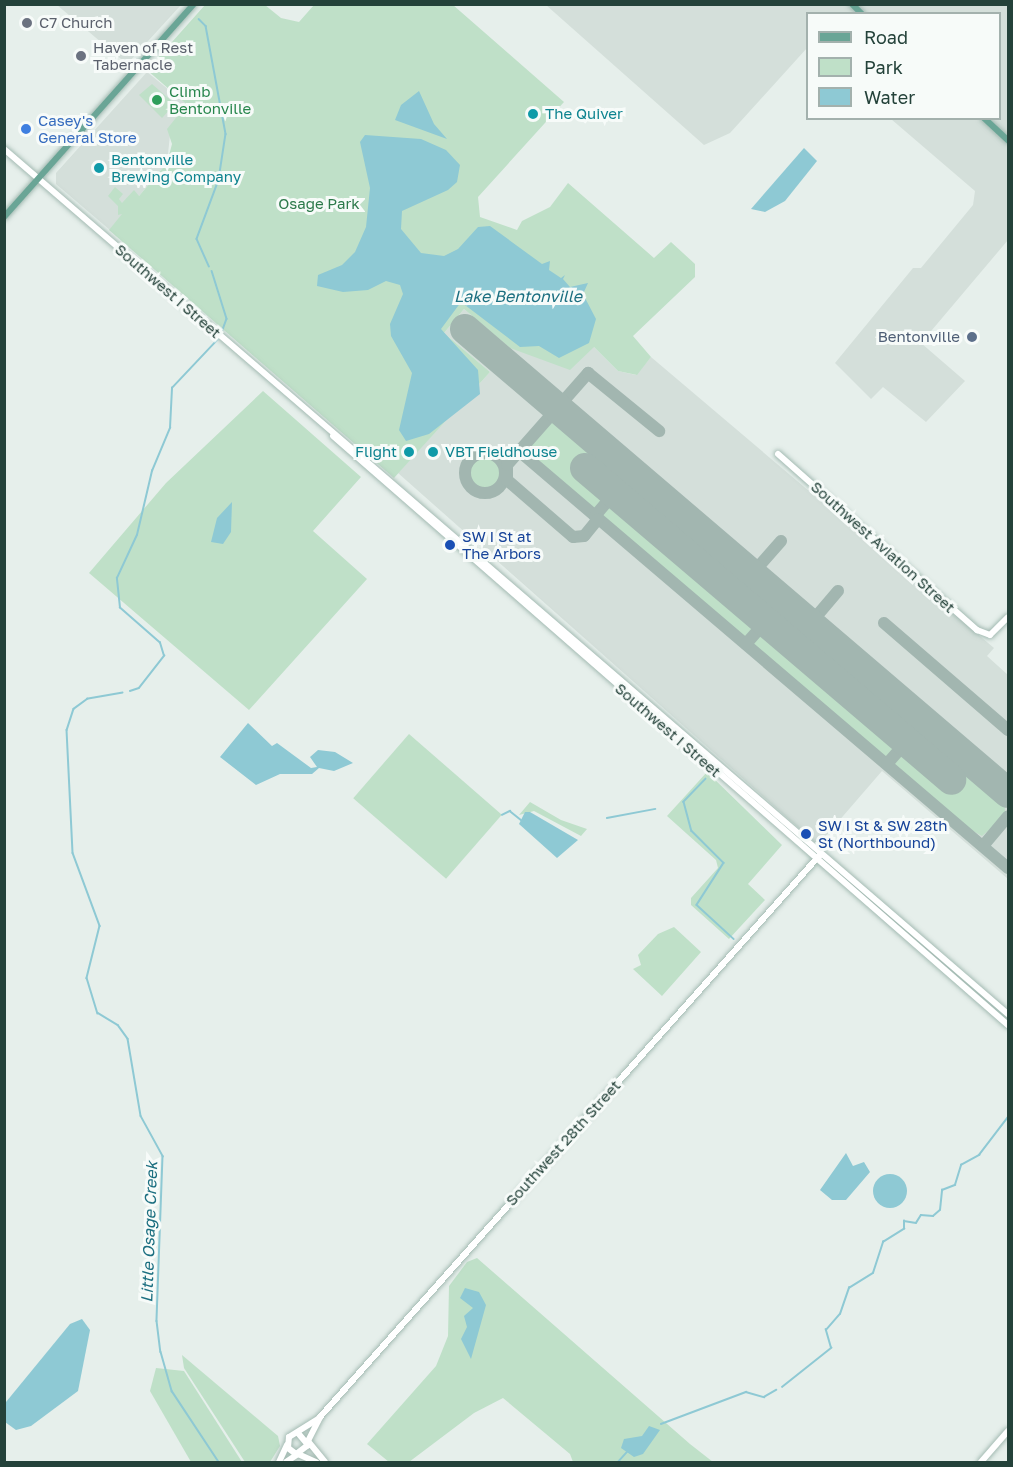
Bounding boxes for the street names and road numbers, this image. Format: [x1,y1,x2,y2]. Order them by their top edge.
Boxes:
street label: Southwest I Street [112,240,224,342]
street label: Southwest Aviation Street [807,478,959,616]
street label: Southwest I Street [612,679,724,781]
street label: Southwest 28th Street [502,1077,624,1209]

